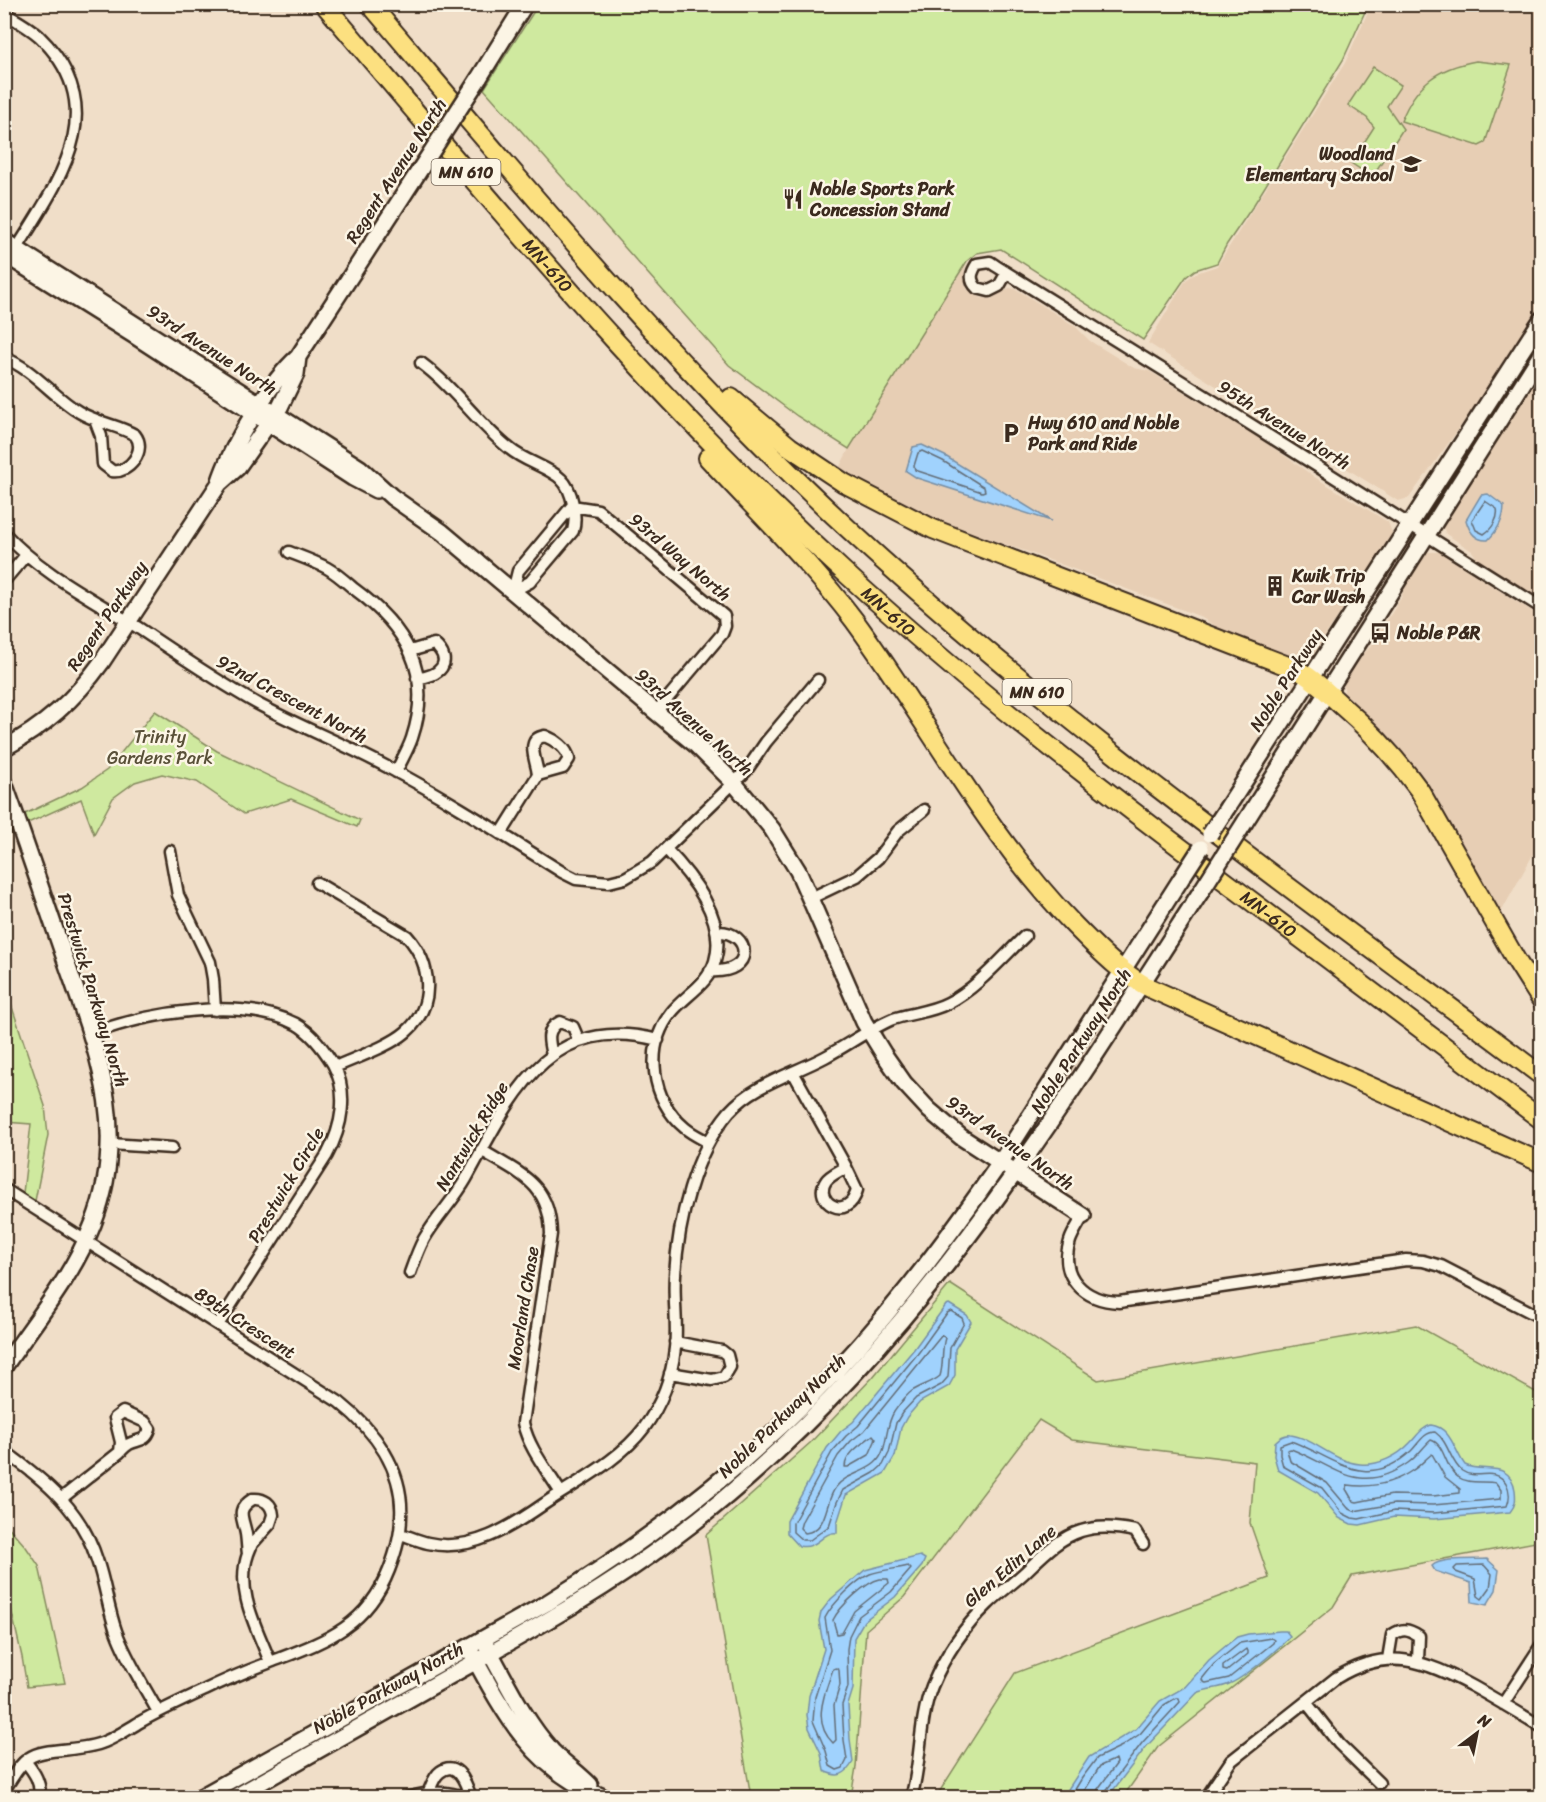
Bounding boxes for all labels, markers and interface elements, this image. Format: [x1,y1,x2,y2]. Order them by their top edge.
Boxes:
street label: Regent Avenue North [337,92,455,250]
place label: Woodland Elementary School [1245,138,1396,191]
school or university icon: Woodland Elementary School [1399,152,1423,176]
road number: MN 610 [432,159,500,185]
place label: Noble Sports Park Concession Stand [809,173,955,226]
restaurant icon: Noble Sports Park Concession Stand [781,187,805,211]
street label: MN-610 [514,230,581,300]
street label: 93rd Avenue North [140,296,284,404]
street label: 95th Avenue North [1211,371,1357,479]
place label: Hwy 610 and Noble Park and Ride [1027,407,1179,460]
parking icon: Hwy 610 and Noble Park and Ride [999,421,1023,445]
street label: 93rd Way North [622,504,738,610]
street label: Regent Parkway [58,554,156,678]
place label: Kwik Trip Car Wash [1291,560,1366,613]
building icon: Kwik Trip Car Wash [1263,574,1287,598]
street label: MN-610 [853,578,923,645]
place label: Noble P&R [1396,617,1481,649]
street label: Noble Parkway [1241,621,1332,738]
bus stop icon: Noble P&R [1368,621,1392,645]
street label: 92nd Crescent North [211,646,373,752]
street label: 93rd Avenue North [627,660,761,784]
road number: MN 610 [1002,679,1072,705]
park label: Trinity Gardens Park [107,721,213,774]
street label: MN-610 [1233,882,1304,947]
street label: Prestwick Parkway North [48,889,138,1091]
street label: Noble Parkway North [1022,962,1140,1120]
street label: Nantwick Ridge [426,1075,518,1197]
street label: 93rd Avenue North [939,1087,1081,1199]
street label: Prestwick Circle [239,1121,333,1249]
street label: Moorland Chase [497,1244,549,1372]
street label: 89th Crescent [188,1278,302,1368]
street label: Noble Parkway North [710,1346,854,1486]
street label: Glen Edin Lane [956,1516,1064,1616]
street label: Noble Parkway North [306,1633,470,1743]
north arrow [1447,1703,1507,1763]
text: N [1471,1705,1498,1736]

